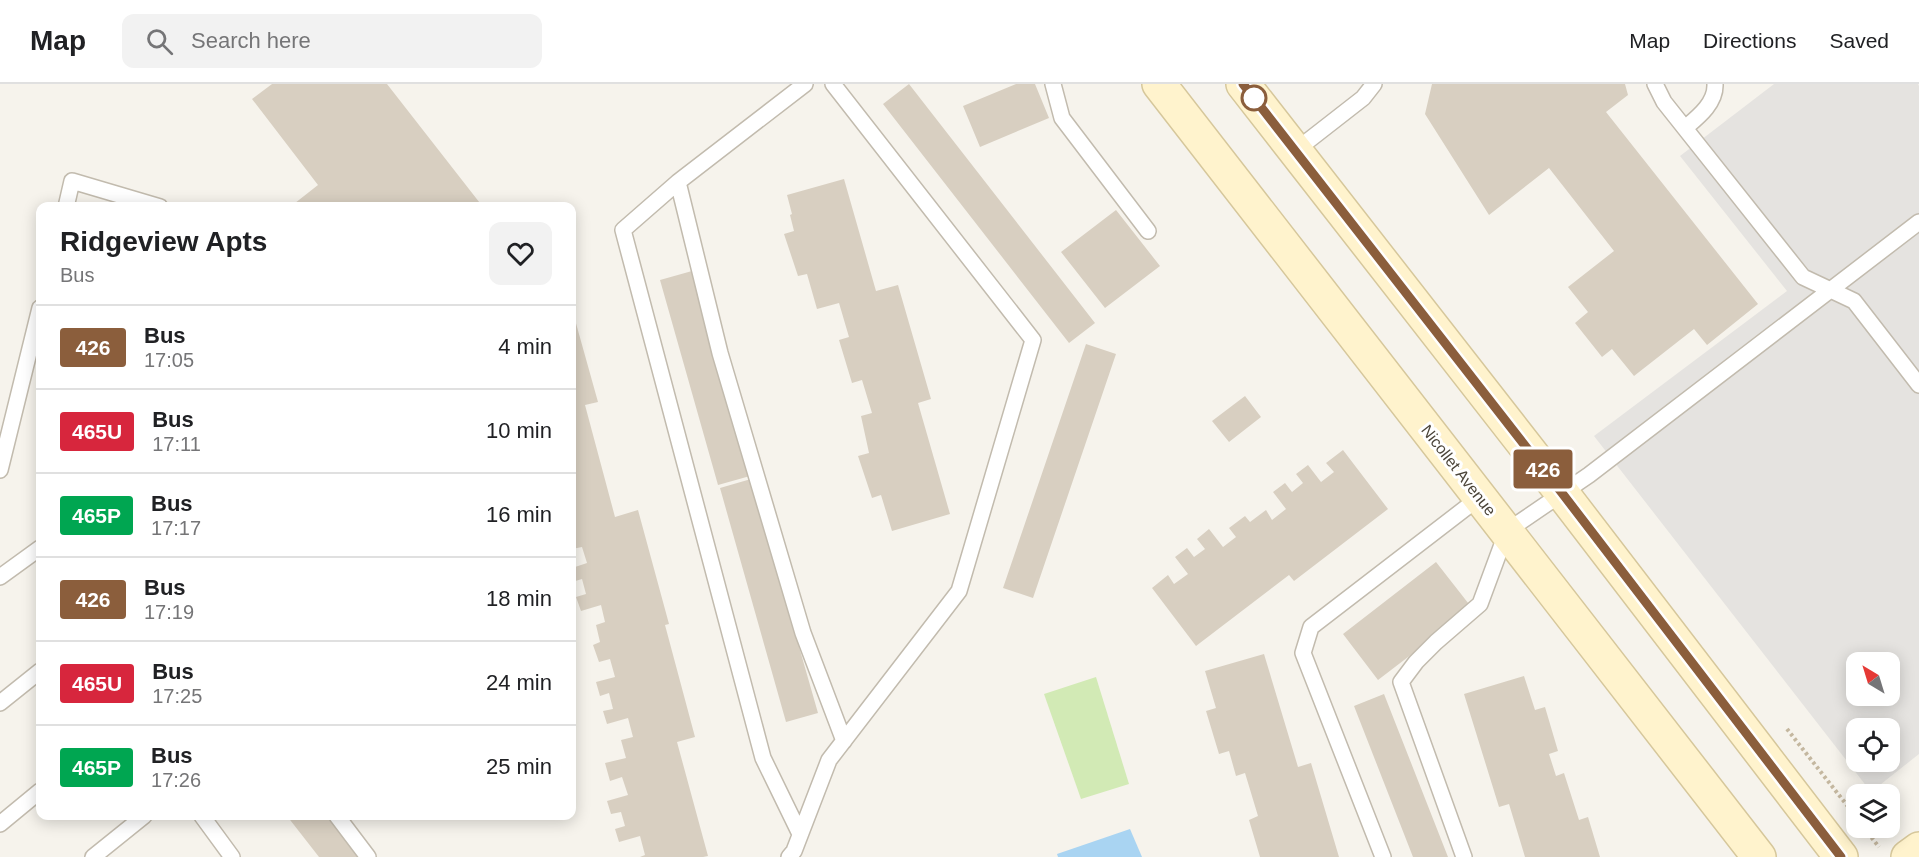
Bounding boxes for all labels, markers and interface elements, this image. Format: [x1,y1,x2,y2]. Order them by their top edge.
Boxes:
search box [122,14,542,68]
text: Map [30,25,86,56]
icon: search [143,25,176,58]
text: Search here [191,28,311,53]
text: Map [1629,29,1670,52]
text: Directions [1703,29,1796,52]
text: Saved [1829,29,1889,52]
unlabelled marker [1241,85,1267,111]
button: heart [489,222,552,285]
text: Ridgeview Apts [60,226,267,257]
text: Bus [60,264,94,286]
text: Bus [144,323,186,348]
text: 4 min [498,334,552,359]
text: 426 [75,336,111,359]
text: 17:05 [144,349,194,371]
text: Bus [152,407,194,432]
text: 10 min [486,418,552,443]
text: 465U [72,420,122,443]
street label: Nicollet Avenue [1418,422,1499,519]
text: 17:11 [152,433,201,455]
line badge: 426 [1508,450,1578,488]
text: 426 [1525,458,1561,481]
text: Bus [151,491,193,516]
text: 16 min [486,502,552,527]
text: 465P [72,504,121,527]
text: 17:17 [151,517,201,539]
text: Bus [144,575,186,600]
text: 18 min [486,586,552,611]
text: 426 [75,588,111,611]
text: 17:19 [144,601,194,623]
north arrow [1846,652,1900,706]
map controls [1846,652,1900,838]
text: Bus [152,659,194,684]
text: 24 min [486,670,552,695]
text: 465U [72,672,122,695]
text: 17:25 [152,685,202,707]
button: locate [1846,718,1900,772]
text: Bus [151,743,193,768]
text: 25 min [486,754,552,779]
text: 465P [72,756,121,779]
text: 17:26 [151,769,201,791]
button: layers [1846,784,1900,838]

